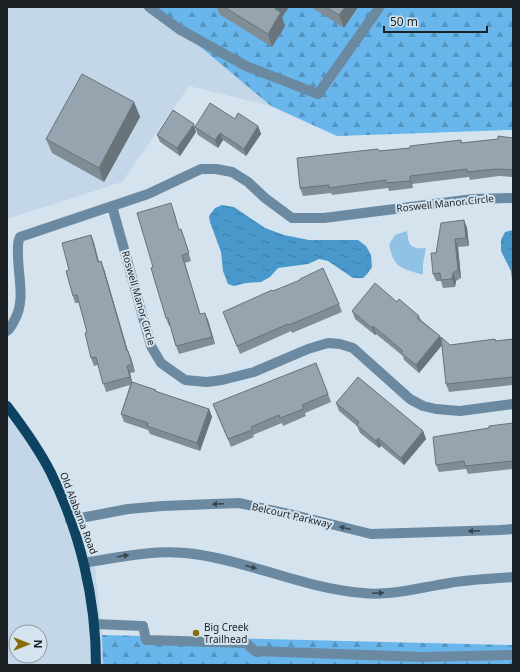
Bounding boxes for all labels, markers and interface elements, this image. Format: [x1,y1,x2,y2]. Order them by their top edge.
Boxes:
scale bar [384,8,487,34]
text: 50 m [390,13,418,30]
street label: Roswell Manor Circle [396,191,495,215]
street label: Roswell Manor Circle [119,249,159,347]
street label: Old Alabama Road [57,470,101,556]
street label: Belcourt Parkway [251,499,334,531]
one-way arrow [211,501,224,507]
one-way arrow [339,524,351,530]
one-way arrow [467,528,480,534]
one-way arrow [117,553,129,559]
one-way arrow [245,564,257,570]
one-way arrow [372,590,385,596]
place label: Big Creek Trailhead [204,620,249,646]
north arrow [8,624,48,664]
marker: Big Creek Trailhead [191,628,201,638]
text: N [31,640,46,648]

